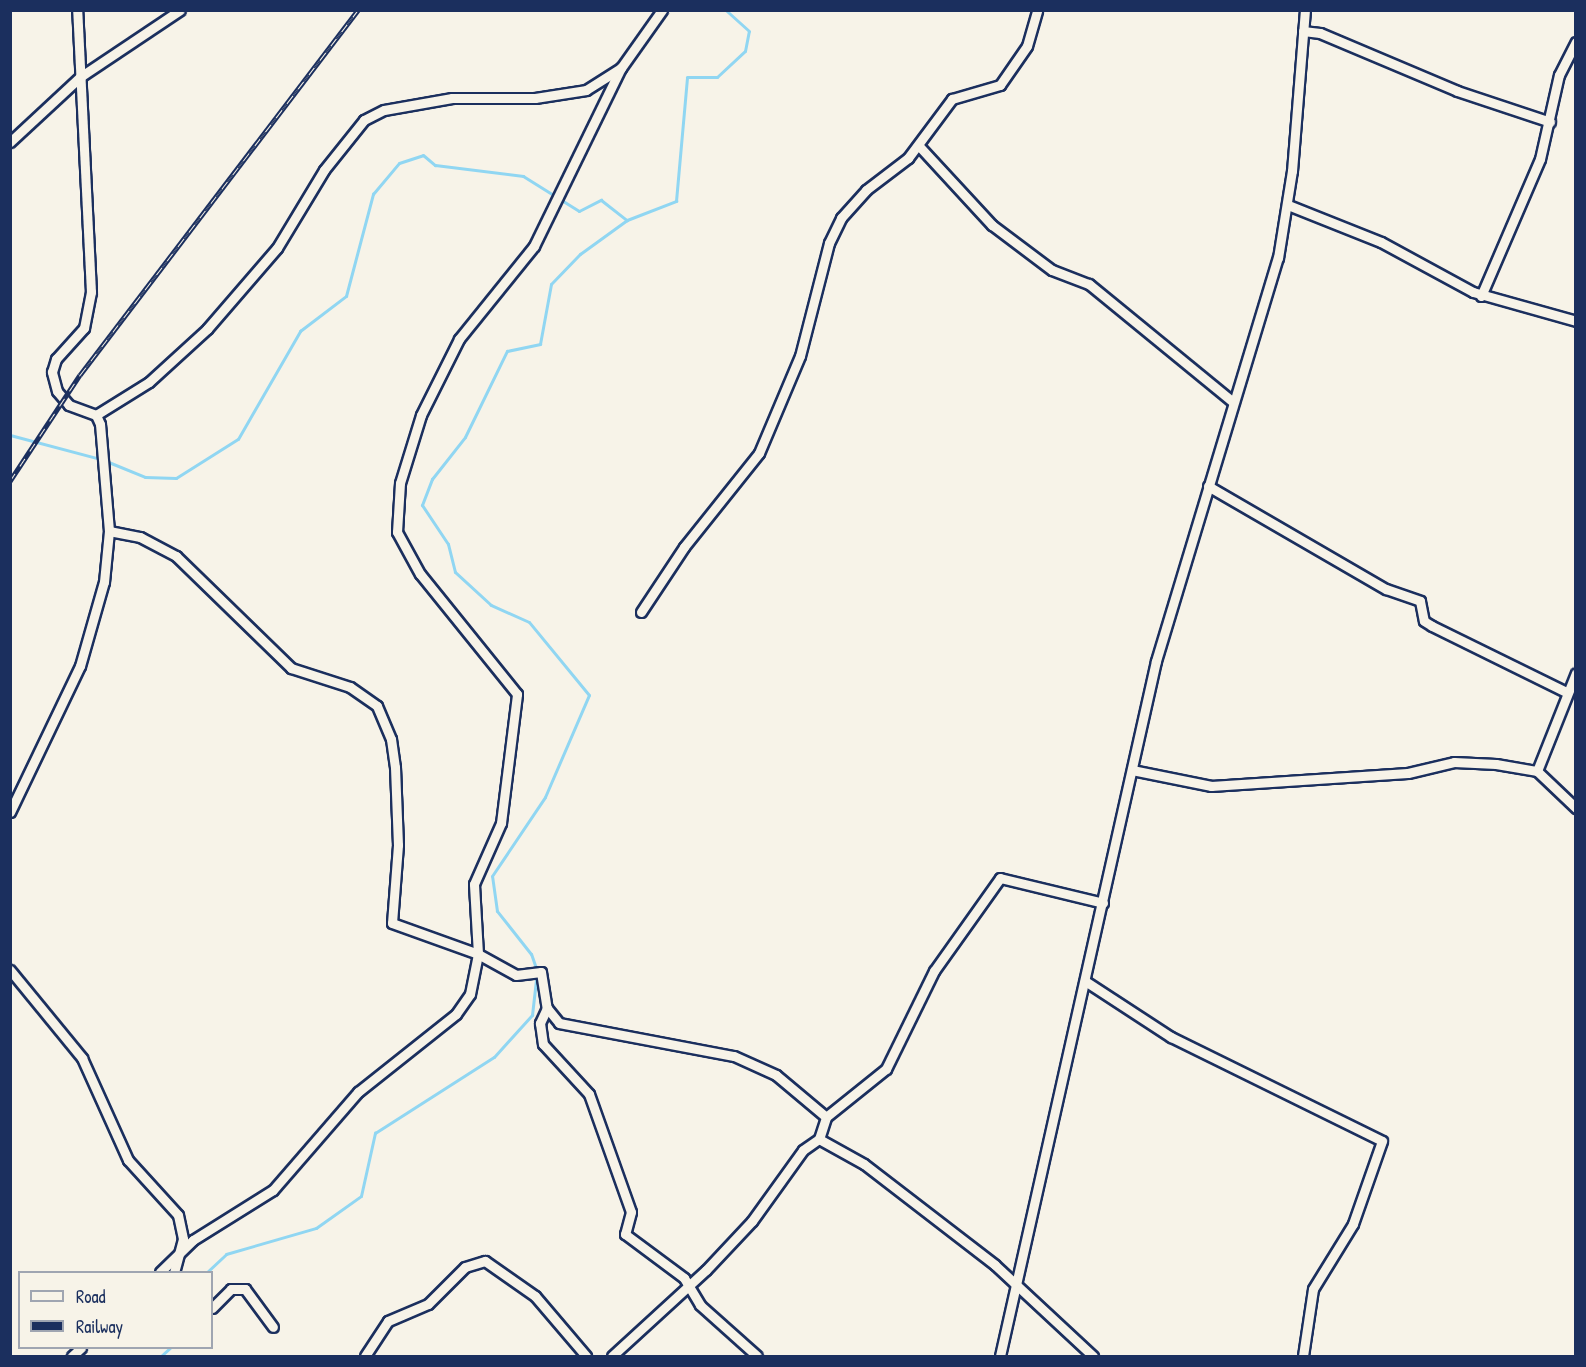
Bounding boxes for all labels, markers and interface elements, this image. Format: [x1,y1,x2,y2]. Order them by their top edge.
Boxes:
legend [18,1271,213,1349]
text: Road [76,1284,106,1309]
text: Railway [76,1314,123,1339]

